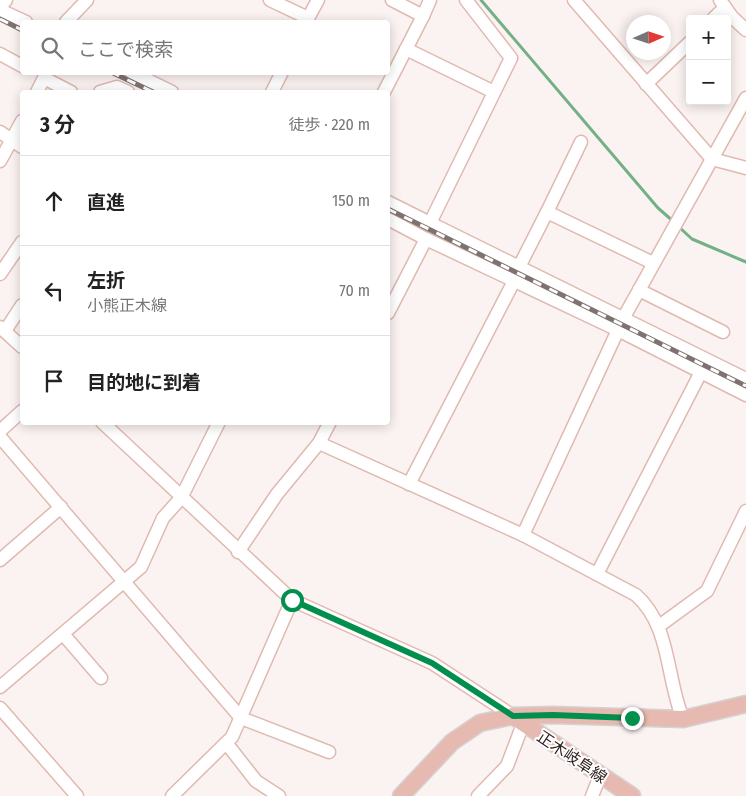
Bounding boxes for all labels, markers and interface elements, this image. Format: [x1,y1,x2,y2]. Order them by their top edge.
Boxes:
north arrow [626,15,671,60]
map controls [686,15,731,105]
button: + [686,15,731,60]
search box [20,20,390,75]
icon: search [38,34,66,62]
text: ここで検索 [78,38,173,61]
button: − [686,60,731,105]
text: 3 分 [40,112,75,138]
text: 徒歩 · 220 m [289,115,370,134]
icon: ahead [40,187,68,215]
text: 直進 [87,191,125,214]
text: 150 m [332,191,370,210]
text: 左折 [87,269,125,292]
icon: left [40,277,68,305]
text: 70 m [339,281,370,300]
text: 小熊正木線 [87,296,167,315]
icon: arrive [40,367,68,395]
text: 目的地に到着 [87,371,201,394]
route start [281,589,304,612]
route end [621,707,644,730]
street label: 正木岐阜線 [534,727,610,787]

